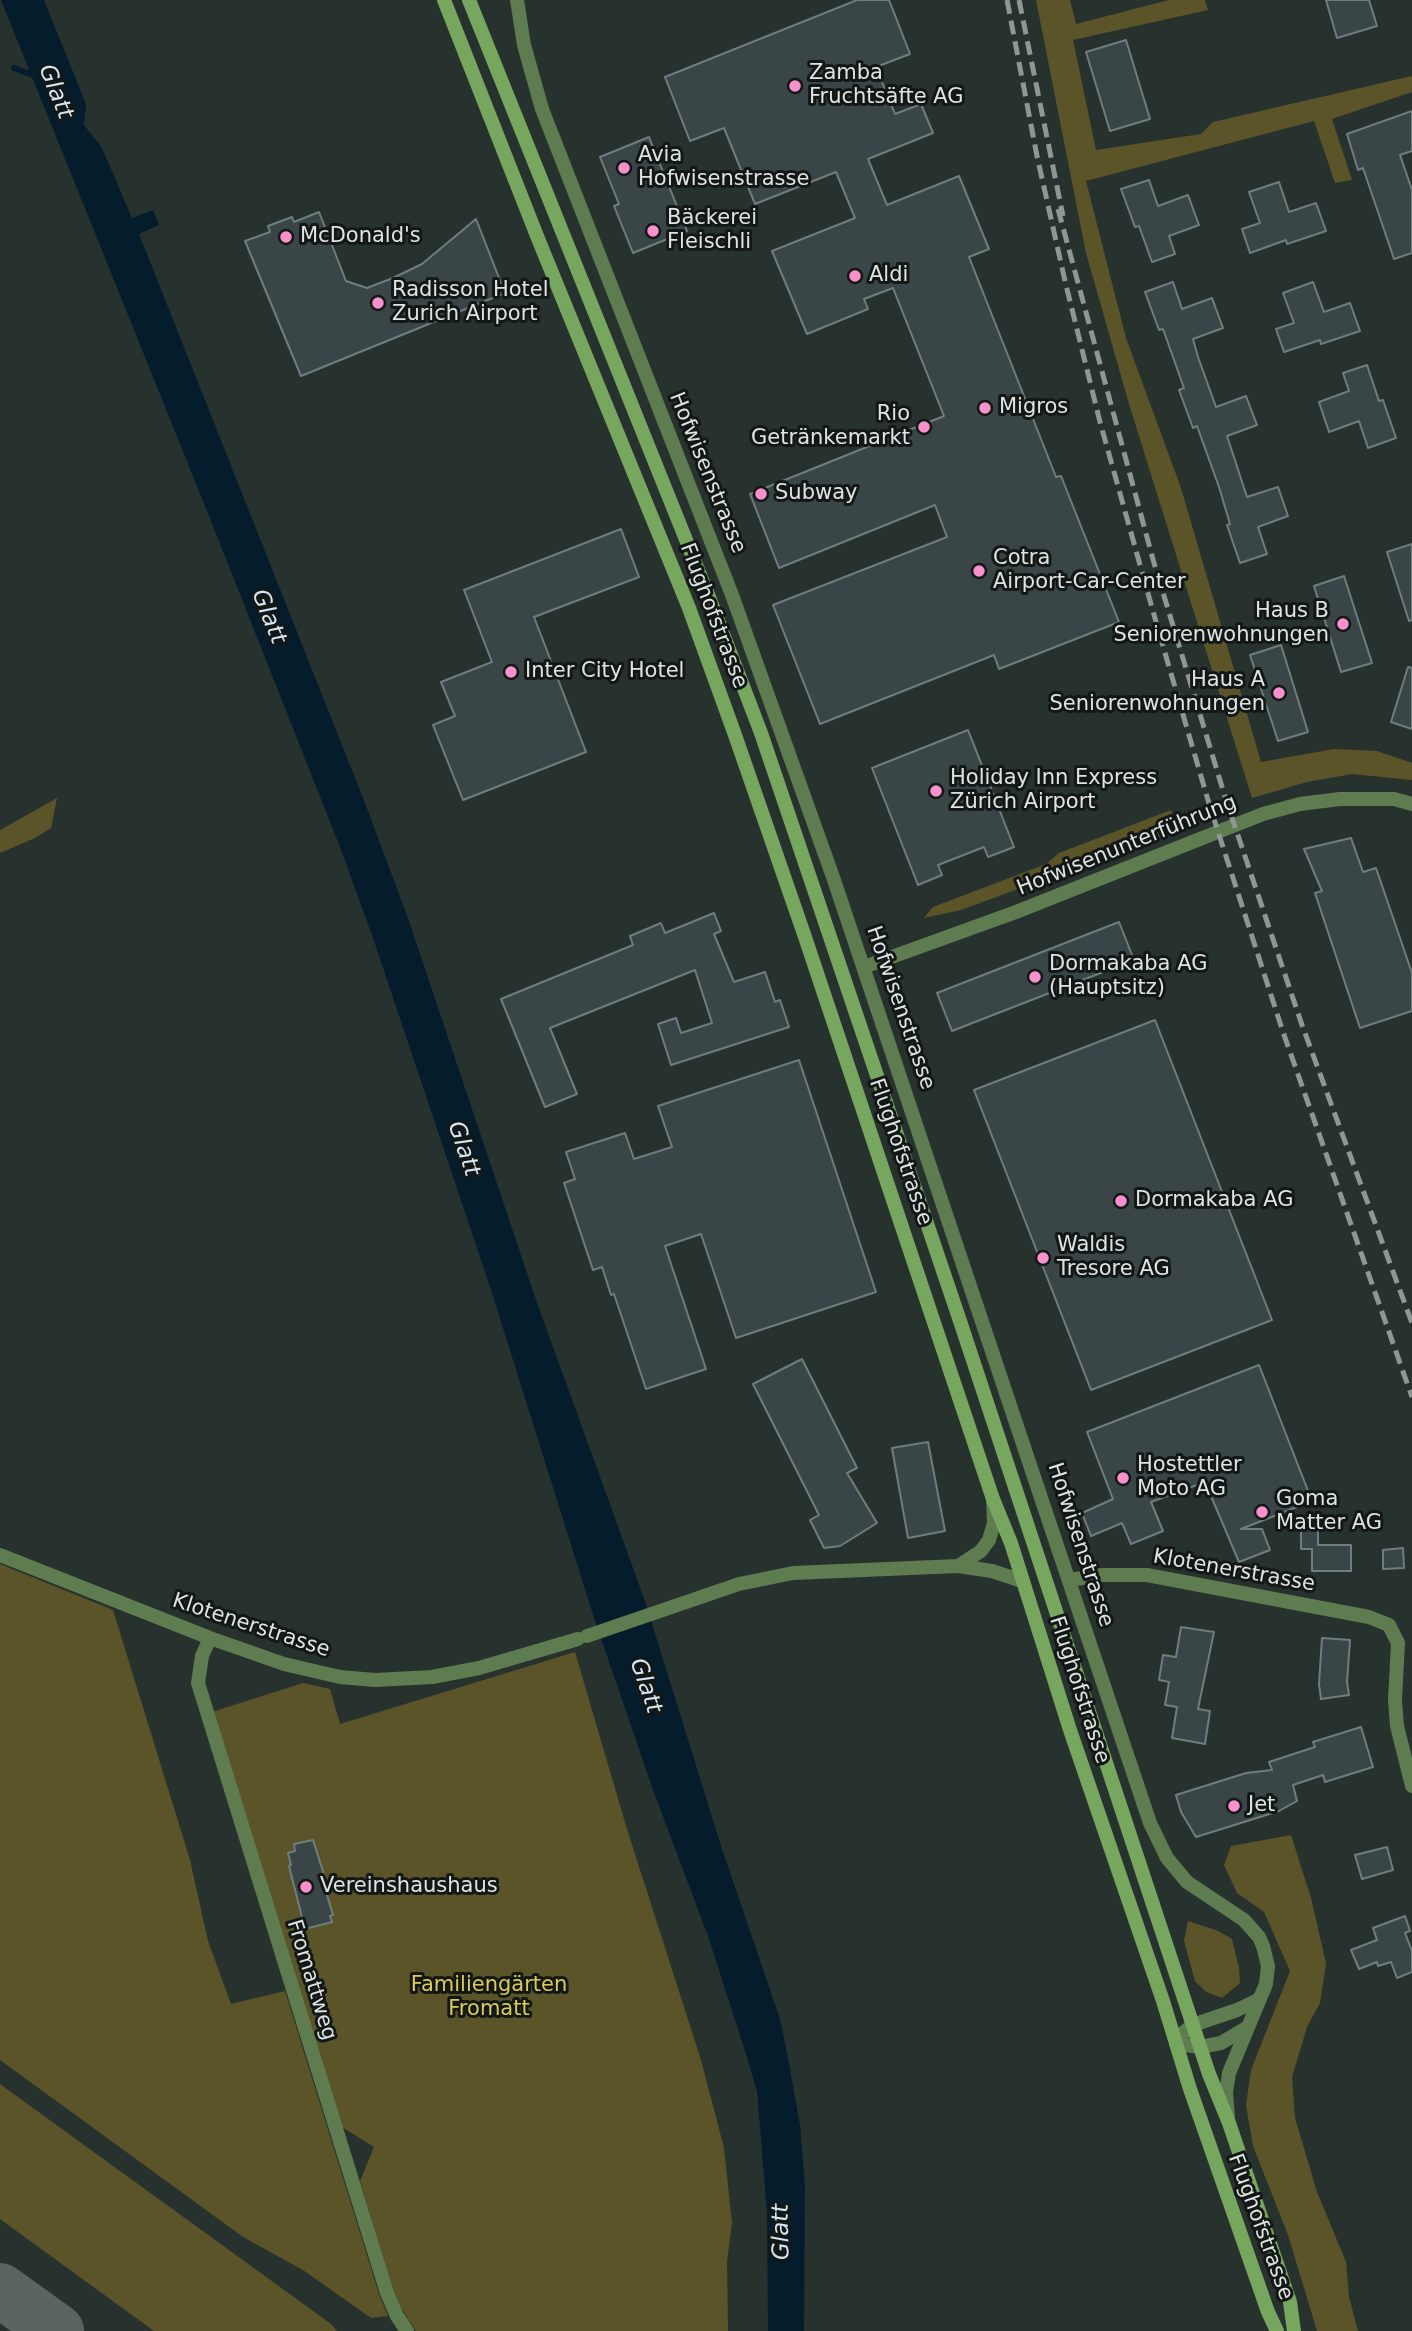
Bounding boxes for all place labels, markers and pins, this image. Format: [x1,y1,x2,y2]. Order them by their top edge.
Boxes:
place label: Zamba Fruchtsäfte AG [809,61,964,111]
marker: Zamba Fruchtsäfte AG [787,78,803,94]
place label: Avia Hofwisenstrasse [638,143,809,193]
marker: Avia Hofwisenstrasse [616,160,632,176]
place label: Bäckerei Fleischli [667,206,757,256]
marker: Bäckerei Fleischli [645,223,661,239]
place label: McDonald's [300,224,421,250]
marker: McDonald's [278,229,294,245]
place label: Aldi [869,263,908,289]
marker: Aldi [847,268,863,284]
place label: Radisson Hotel Zurich Airport [392,278,549,328]
marker: Radisson Hotel Zurich Airport [370,295,386,311]
place label: Migros [999,395,1068,421]
marker: Migros [977,400,993,416]
place label: Rio Getränkemarkt [751,402,910,452]
marker: Rio Getränkemarkt [916,419,932,435]
place label: Subway [775,481,857,507]
marker: Subway [753,486,769,502]
place label: Cotra Airport-Car-Center [993,546,1186,596]
marker: Cotra Airport-Car-Center [971,563,987,579]
place label: Haus B Seniorenwohnungen [1114,599,1329,649]
marker: Haus B Seniorenwohnungen [1335,616,1351,632]
place label: Inter City Hotel [525,659,684,685]
marker: Inter City Hotel [503,664,519,680]
place label: Haus A Seniorenwohnungen [1050,668,1265,718]
marker: Haus A Seniorenwohnungen [1271,685,1287,701]
place label: Holiday Inn Express Zürich Airport [950,766,1157,816]
marker: Holiday Inn Express Zürich Airport [928,783,944,799]
place label: Dormakaba AG (Hauptsitz) [1049,952,1207,1002]
marker: Dormakaba AG (Hauptsitz) [1027,969,1043,985]
place label: Dormakaba AG [1135,1188,1293,1214]
marker: Dormakaba AG [1113,1193,1129,1209]
place label: Waldis Tresore AG [1057,1233,1170,1283]
marker: Waldis Tresore AG [1035,1250,1051,1266]
place label: Hostettler Moto AG [1137,1453,1242,1503]
marker: Hostettler Moto AG [1115,1470,1131,1486]
place label: Goma Matter AG [1276,1487,1382,1537]
marker: Goma Matter AG [1254,1504,1270,1520]
place label: Jet [1248,1793,1275,1819]
marker: Jet [1226,1798,1242,1814]
place label: Vereinshaushaus [320,1874,498,1900]
marker: Vereinshaushaus [298,1879,314,1895]

